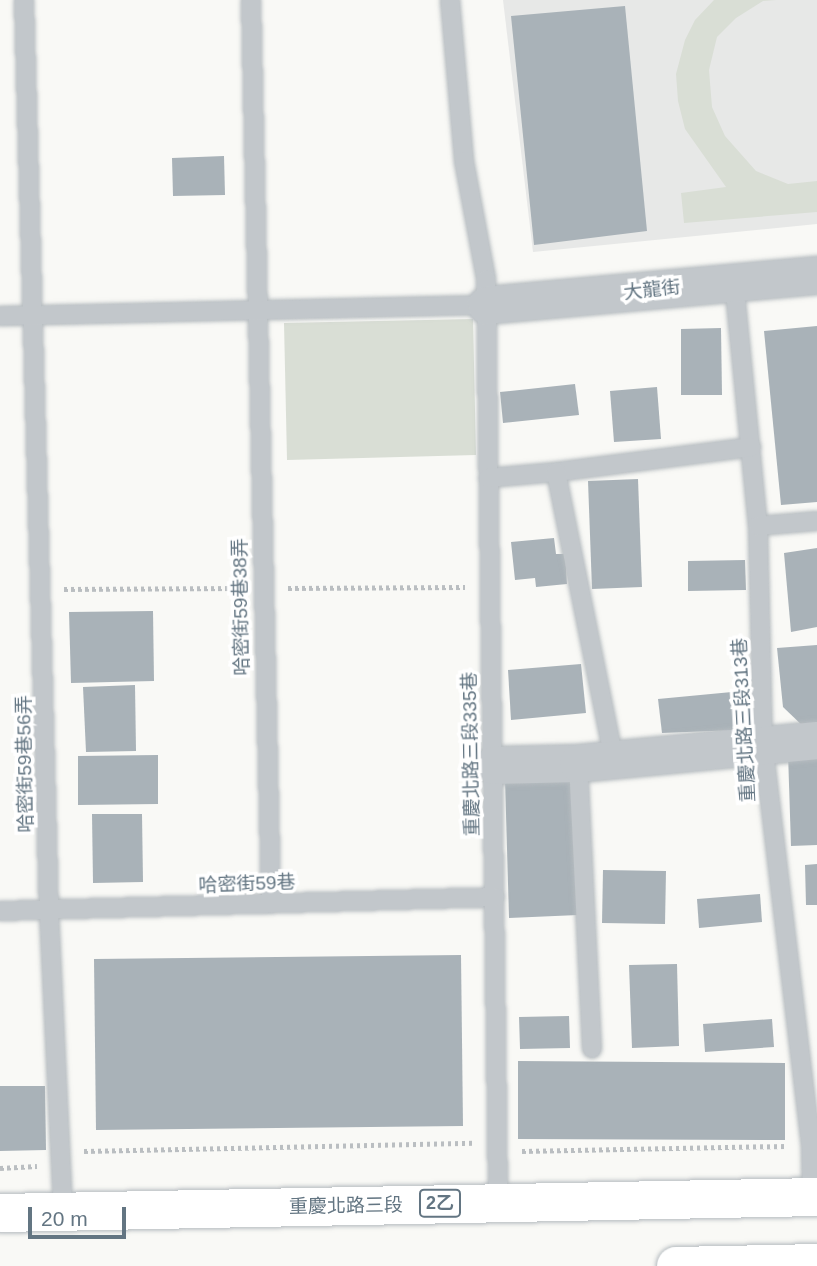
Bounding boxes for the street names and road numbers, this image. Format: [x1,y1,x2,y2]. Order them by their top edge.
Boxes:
street label: 大龍街 [622,276,682,304]
street label: 哈密街59巷38弄 [228,538,254,676]
street label: 重慶北路三段313巷 [728,637,760,803]
street label: 重慶北路三段335巷 [458,671,484,837]
street label: 哈密街59巷56弄 [12,695,38,833]
street label: 哈密街59巷 [198,871,296,897]
road number: 2乙 [417,1188,463,1218]
street label: 重慶北路三段 [289,1194,403,1218]

